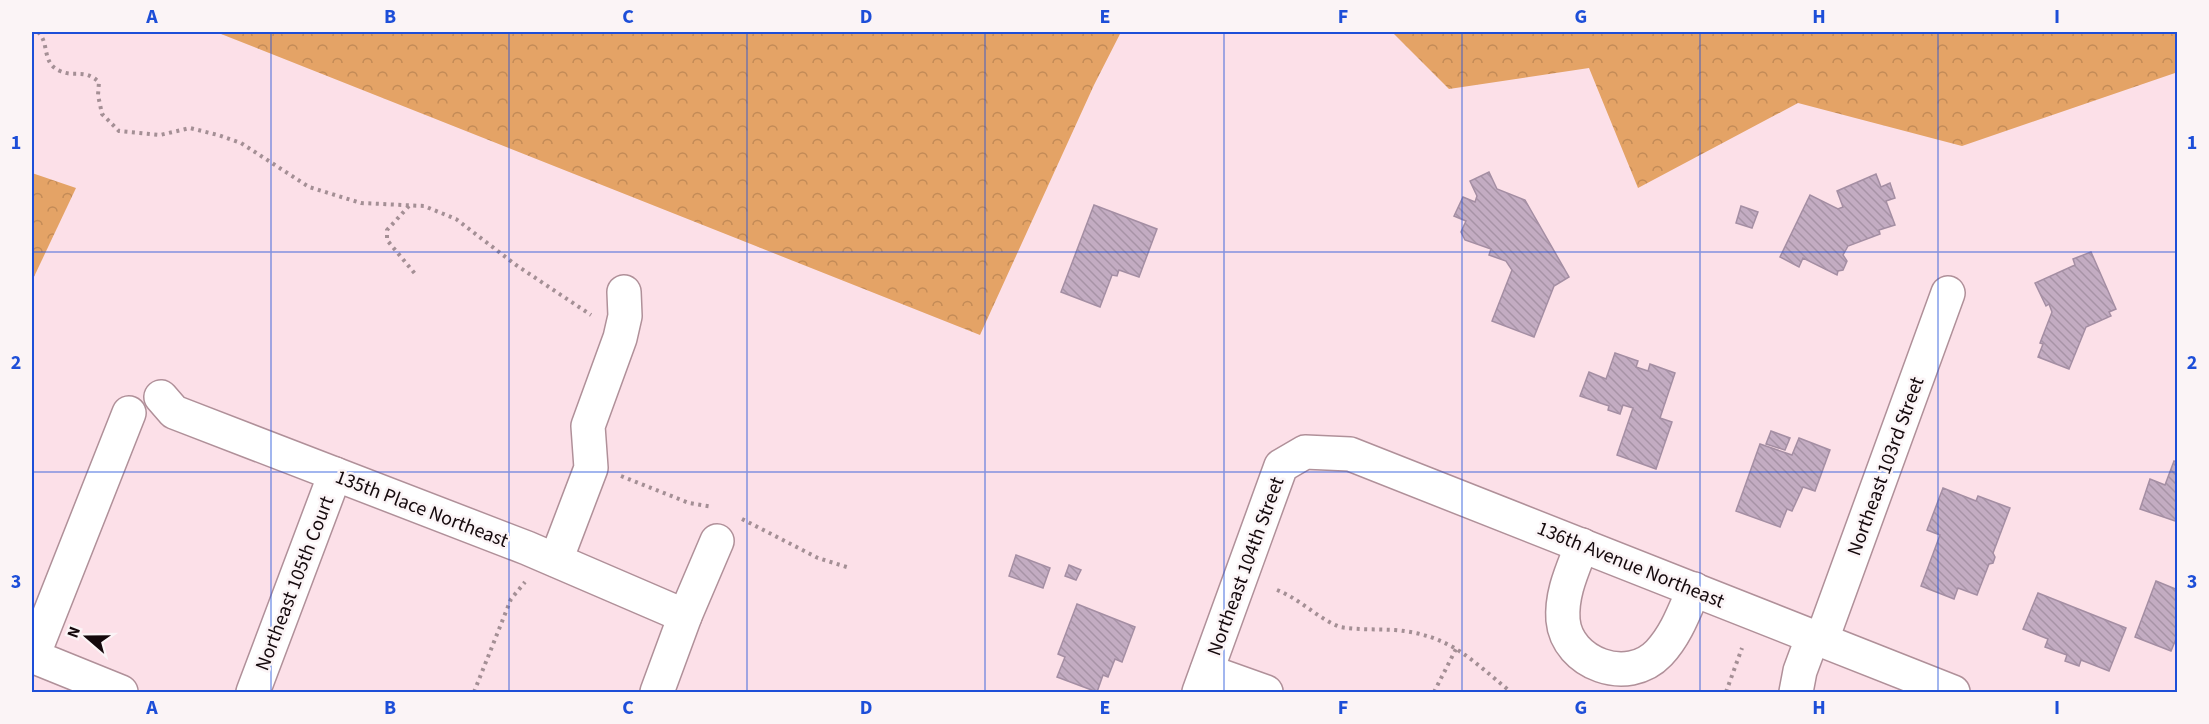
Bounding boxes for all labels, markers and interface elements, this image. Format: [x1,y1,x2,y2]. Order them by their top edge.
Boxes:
text: A [145,3,158,31]
text: B [384,3,396,31]
text: C [622,3,634,31]
text: D [860,3,872,31]
text: E [1100,3,1110,31]
text: F [1338,3,1348,31]
text: G [1575,3,1587,31]
text: H [1812,3,1826,31]
text: I [2054,3,2060,31]
text: 1 [11,129,21,157]
text: 1 [2187,129,2197,157]
text: 2 [11,349,21,377]
text: 2 [2187,349,2197,377]
street label: Northeast 103rd Street [1841,373,1931,560]
street label: 135th Place Northeast [331,463,512,555]
street label: Northeast 104th Street [1201,473,1291,660]
street label: Northeast 105th Court [249,492,341,675]
street label: 136th Avenue Northeast [1533,514,1729,615]
text: 3 [11,568,21,596]
text: 3 [2187,568,2197,596]
north arrow [57,607,117,667]
text: N [62,623,86,641]
text: A [145,694,158,722]
text: B [384,694,396,722]
text: C [622,694,634,722]
text: D [860,694,872,722]
text: E [1100,694,1110,722]
text: F [1338,694,1348,722]
text: G [1575,694,1587,722]
text: H [1812,694,1826,722]
text: I [2054,694,2060,722]

